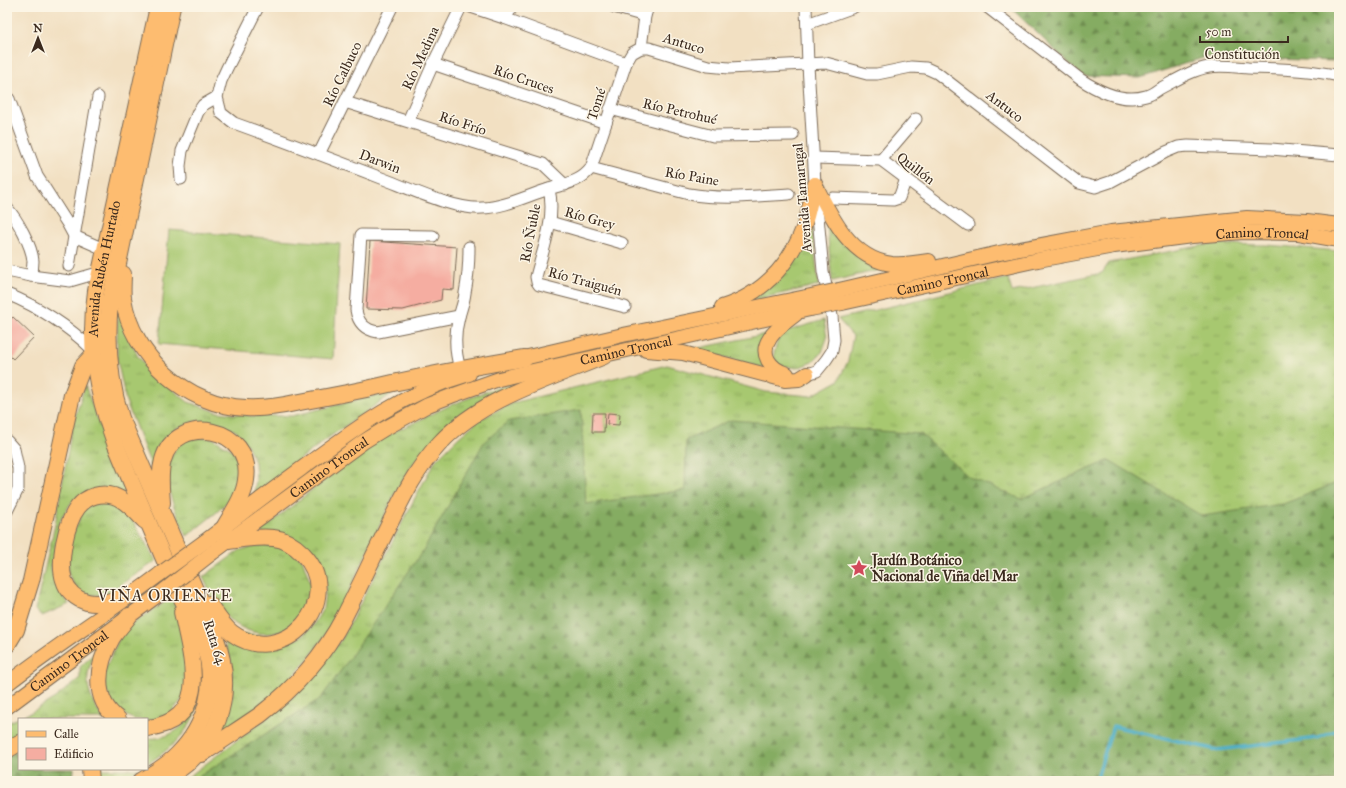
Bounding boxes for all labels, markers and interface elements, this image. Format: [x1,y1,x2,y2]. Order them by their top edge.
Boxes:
north arrow [18,18,58,58]
scale bar [1200,18,1288,44]
text: N [33,22,43,35]
street label: Río Medina [398,24,443,93]
text: 50 m [1206,25,1231,39]
street label: Antuco [660,29,707,58]
street label: Río Calbuco [319,39,366,110]
street label: Constitución [1205,46,1280,63]
street label: Río Cruces [491,61,556,98]
street label: Tomé [583,86,610,123]
street label: Antuco [982,86,1027,126]
street label: Río Petrohué [641,95,719,128]
street label: Río Frío [437,108,489,139]
street label: Avenida Tamarugal [789,142,816,254]
street label: Darwin [357,146,403,177]
street label: Quillón [893,149,939,189]
street label: Río Paine [663,163,721,190]
street label: Avenida Rubén Hurtado [85,199,125,338]
street label: Río Ñuble [516,202,545,264]
street label: Río Grey [563,203,617,234]
street label: Camino Troncal [1215,224,1311,244]
street label: Río Traiguén [546,263,624,300]
street label: Camino Troncal [895,263,990,300]
street label: Camino Troncal [578,332,674,369]
street label: Camino Troncal [286,433,372,502]
place label: Jardín Botánico Nacional de Viña del Mar [870,552,1019,585]
place icon: Jardín Botánico Nacional de Viña del Mar [849,558,869,578]
district label: VIÑA ORIENTE [96,585,233,605]
street label: Ruta 64 [199,618,230,668]
street label: Camino Troncal [26,627,112,696]
legend [18,718,148,770]
text: Calle [54,727,79,741]
text: Edificio [54,747,93,761]

